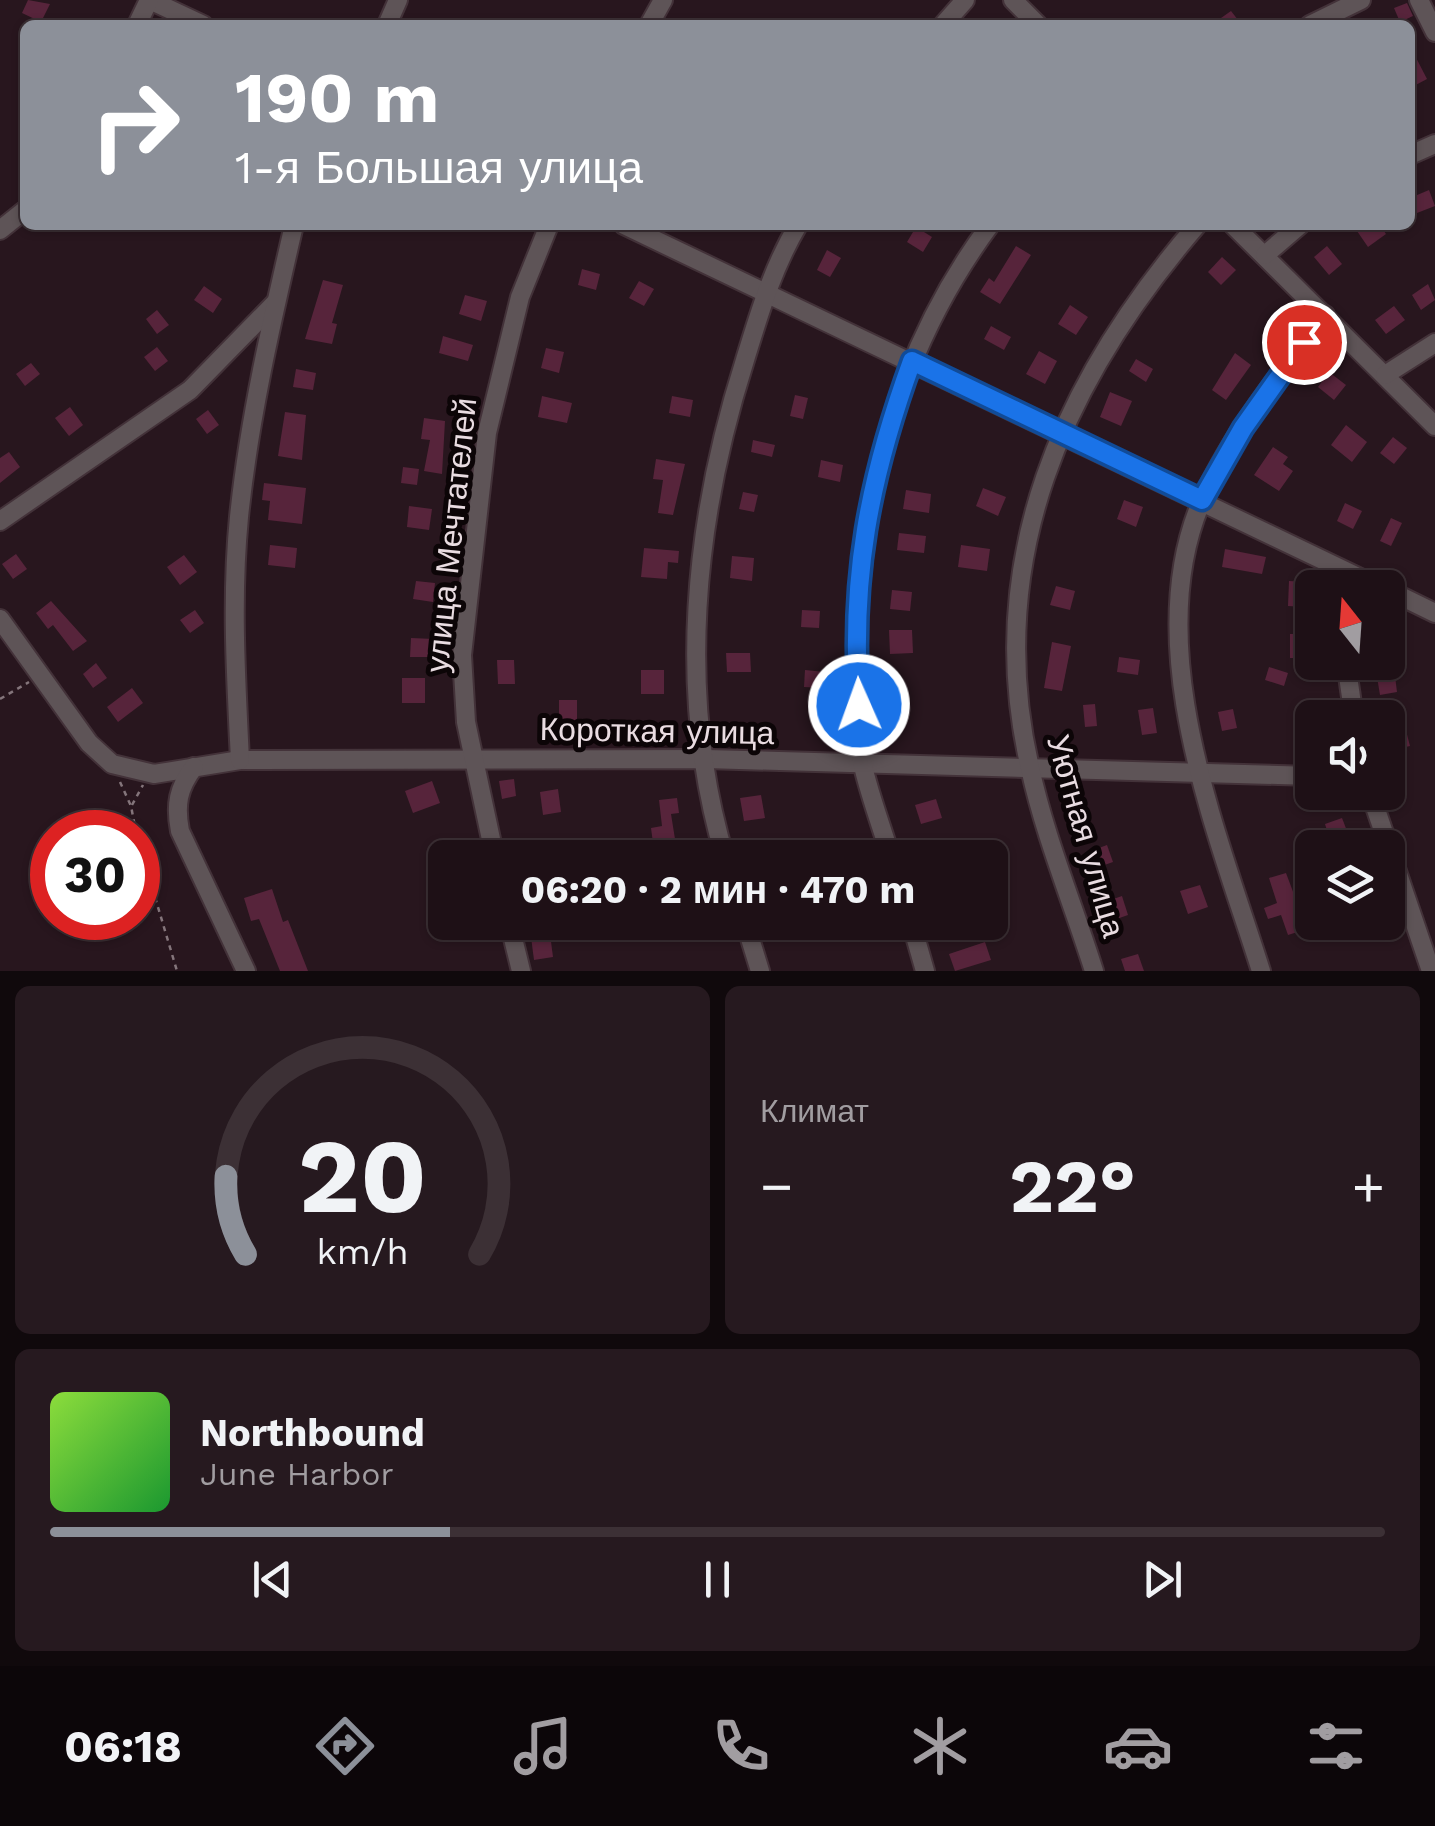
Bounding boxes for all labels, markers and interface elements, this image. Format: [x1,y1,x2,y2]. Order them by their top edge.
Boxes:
text: 190 m [235,57,439,139]
icon: right [70,60,200,190]
text: 1-я Большая улица [235,141,643,194]
pin [1262,300,1347,385]
icon: arrive [1277,315,1332,370]
street label: улица Мечтателей [418,396,484,674]
north arrow [1295,570,1405,680]
map controls [1295,570,1405,940]
position arrow [807,653,911,757]
button: sound [1295,700,1405,810]
street label: Короткая улица [539,710,775,752]
street label: Уютная улица [1039,731,1133,942]
speed limit sign: 30 [30,810,160,940]
button: layers [1295,830,1405,940]
text: 06:20 · 2 мин · 470 m [521,868,915,912]
text: Климат [760,1092,869,1130]
text: 20 [298,1115,427,1237]
text: 22° [1009,1142,1136,1230]
text: − [760,1154,793,1218]
text: + [1352,1154,1385,1218]
text: km/h [316,1231,409,1273]
text: Northbound [200,1411,425,1455]
text: June Harbor [200,1455,394,1493]
icon: previous [245,1552,300,1607]
icon: pause [690,1552,745,1607]
icon: next [1135,1552,1190,1607]
icon: directions [310,1711,380,1781]
icon: music [508,1711,578,1781]
icon: phone [706,1711,776,1781]
icon: climate [905,1711,975,1781]
icon: car [1103,1711,1173,1781]
icon: filters [1301,1711,1371,1781]
text: 06:18 [64,1720,182,1773]

